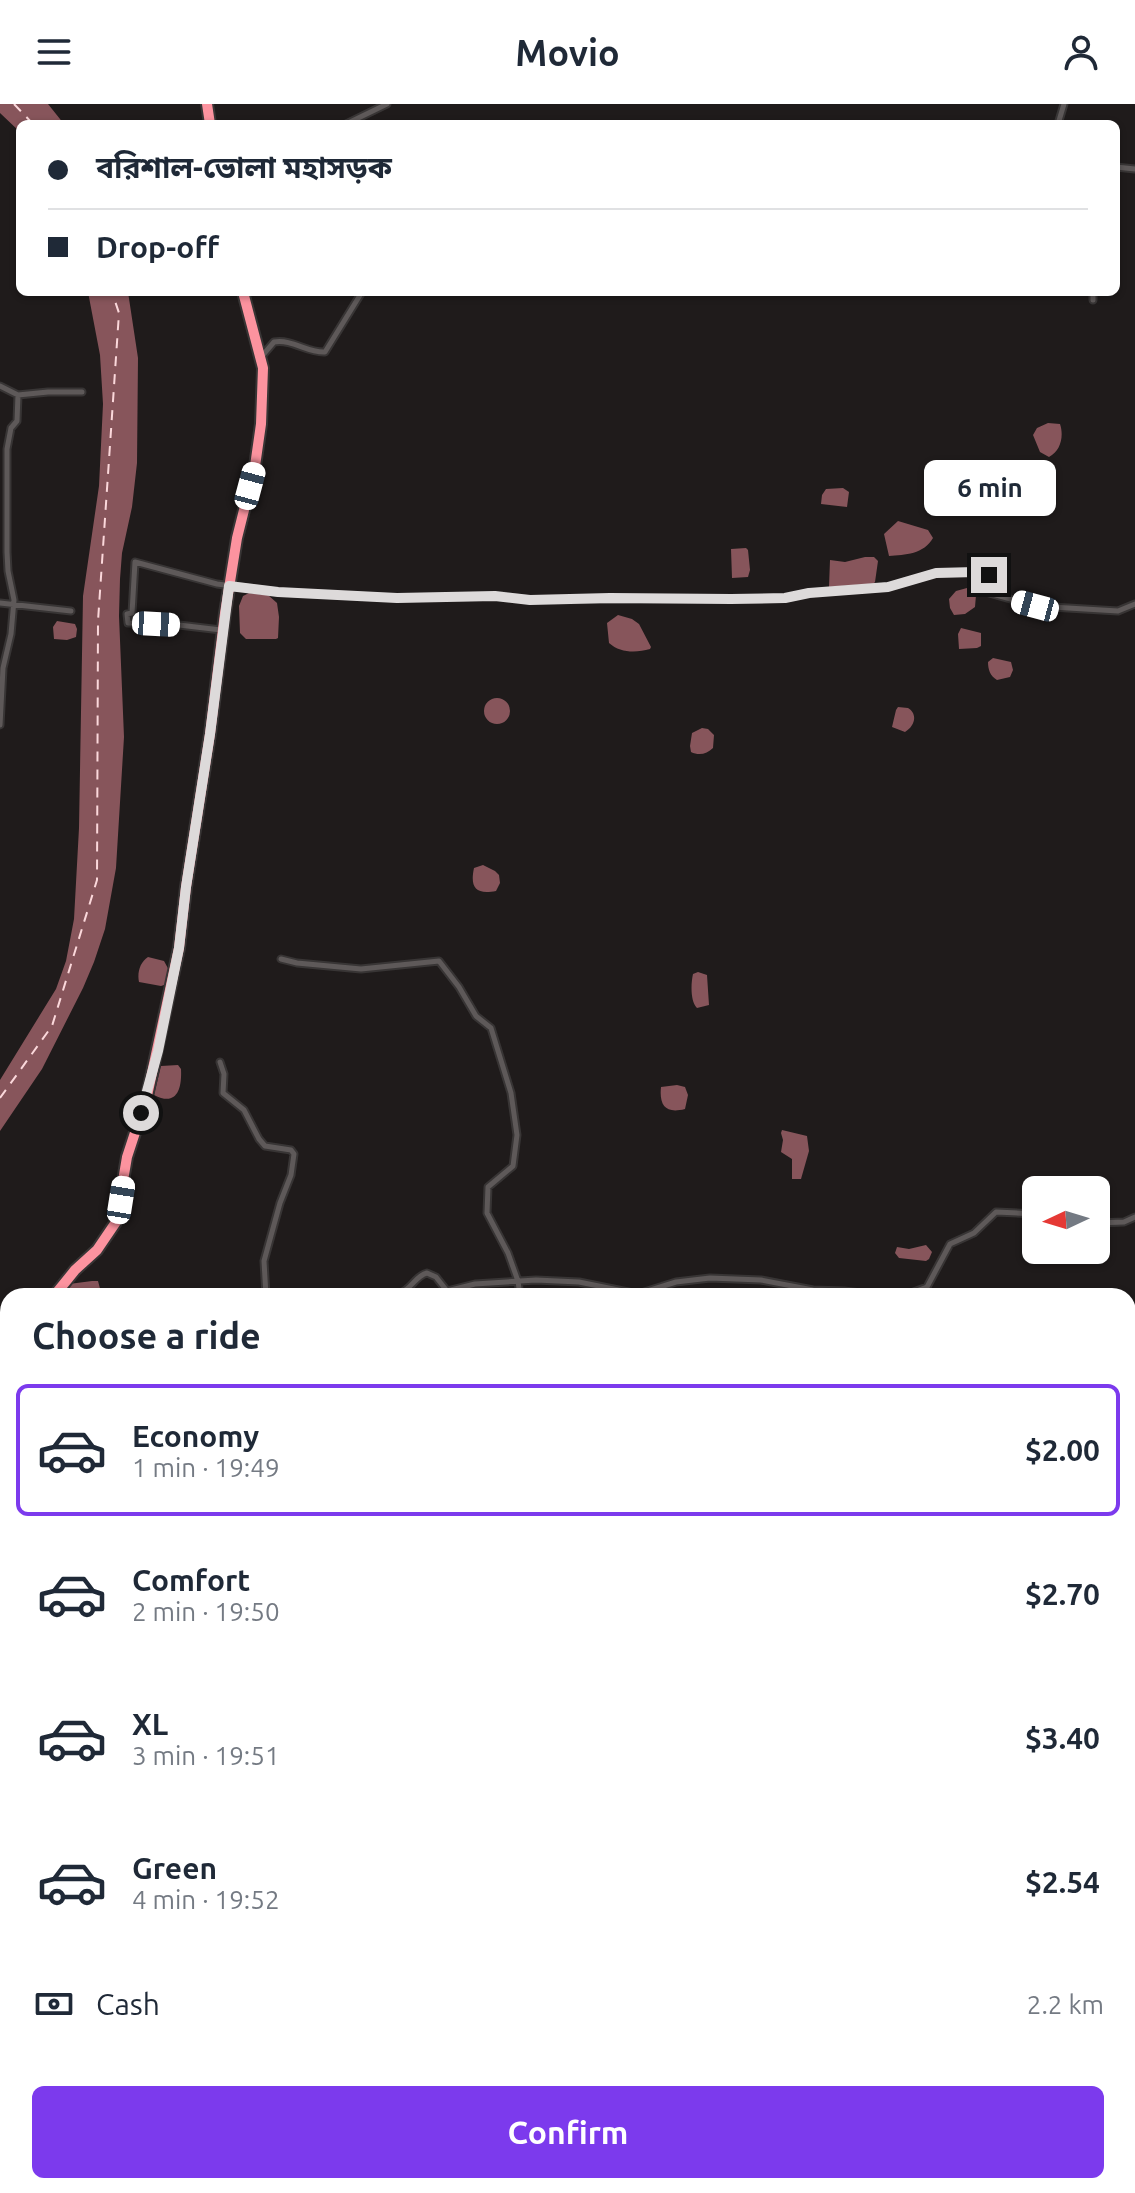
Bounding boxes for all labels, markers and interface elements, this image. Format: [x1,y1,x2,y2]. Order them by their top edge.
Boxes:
icon: menu [32,30,76,74]
icon: person [1059,30,1103,74]
text: Movio [515,32,620,73]
text: বরিশাল-ভোলা মহাসড়ক [96,150,392,184]
text: Drop-off [96,230,219,264]
callout: 6 min [923,459,1055,515]
car [232,460,268,512]
text: 6 min [957,473,1023,502]
route end [971,557,1007,593]
car [1009,588,1061,624]
car [131,611,181,637]
route start [123,1095,159,1131]
car [105,1174,137,1226]
north arrow [1022,1176,1110,1264]
map controls [1022,1176,1110,1264]
text: Choose a ride [32,1315,261,1356]
icon: car [36,1414,108,1486]
text: Economy [132,1419,259,1453]
text: $2.00 [1025,1433,1100,1467]
text: 1 min · 19:49 [132,1453,280,1482]
icon: car [36,1558,108,1630]
text: Comfort [132,1563,250,1597]
text: $2.70 [1025,1577,1100,1611]
text: 2 min · 19:50 [132,1597,280,1626]
icon: car [36,1702,108,1774]
text: XL [132,1707,168,1741]
text: $3.40 [1025,1721,1100,1755]
text: 3 min · 19:51 [132,1741,280,1770]
icon: car [36,1846,108,1918]
text: Green [132,1851,217,1885]
text: $2.54 [1025,1865,1100,1899]
text: 4 min · 19:52 [132,1885,280,1914]
icon: cash [32,1982,76,2026]
text: Cash [96,1987,160,2021]
text: 2.2 km [1027,1990,1104,2019]
button: Confirm [32,2086,1104,2178]

